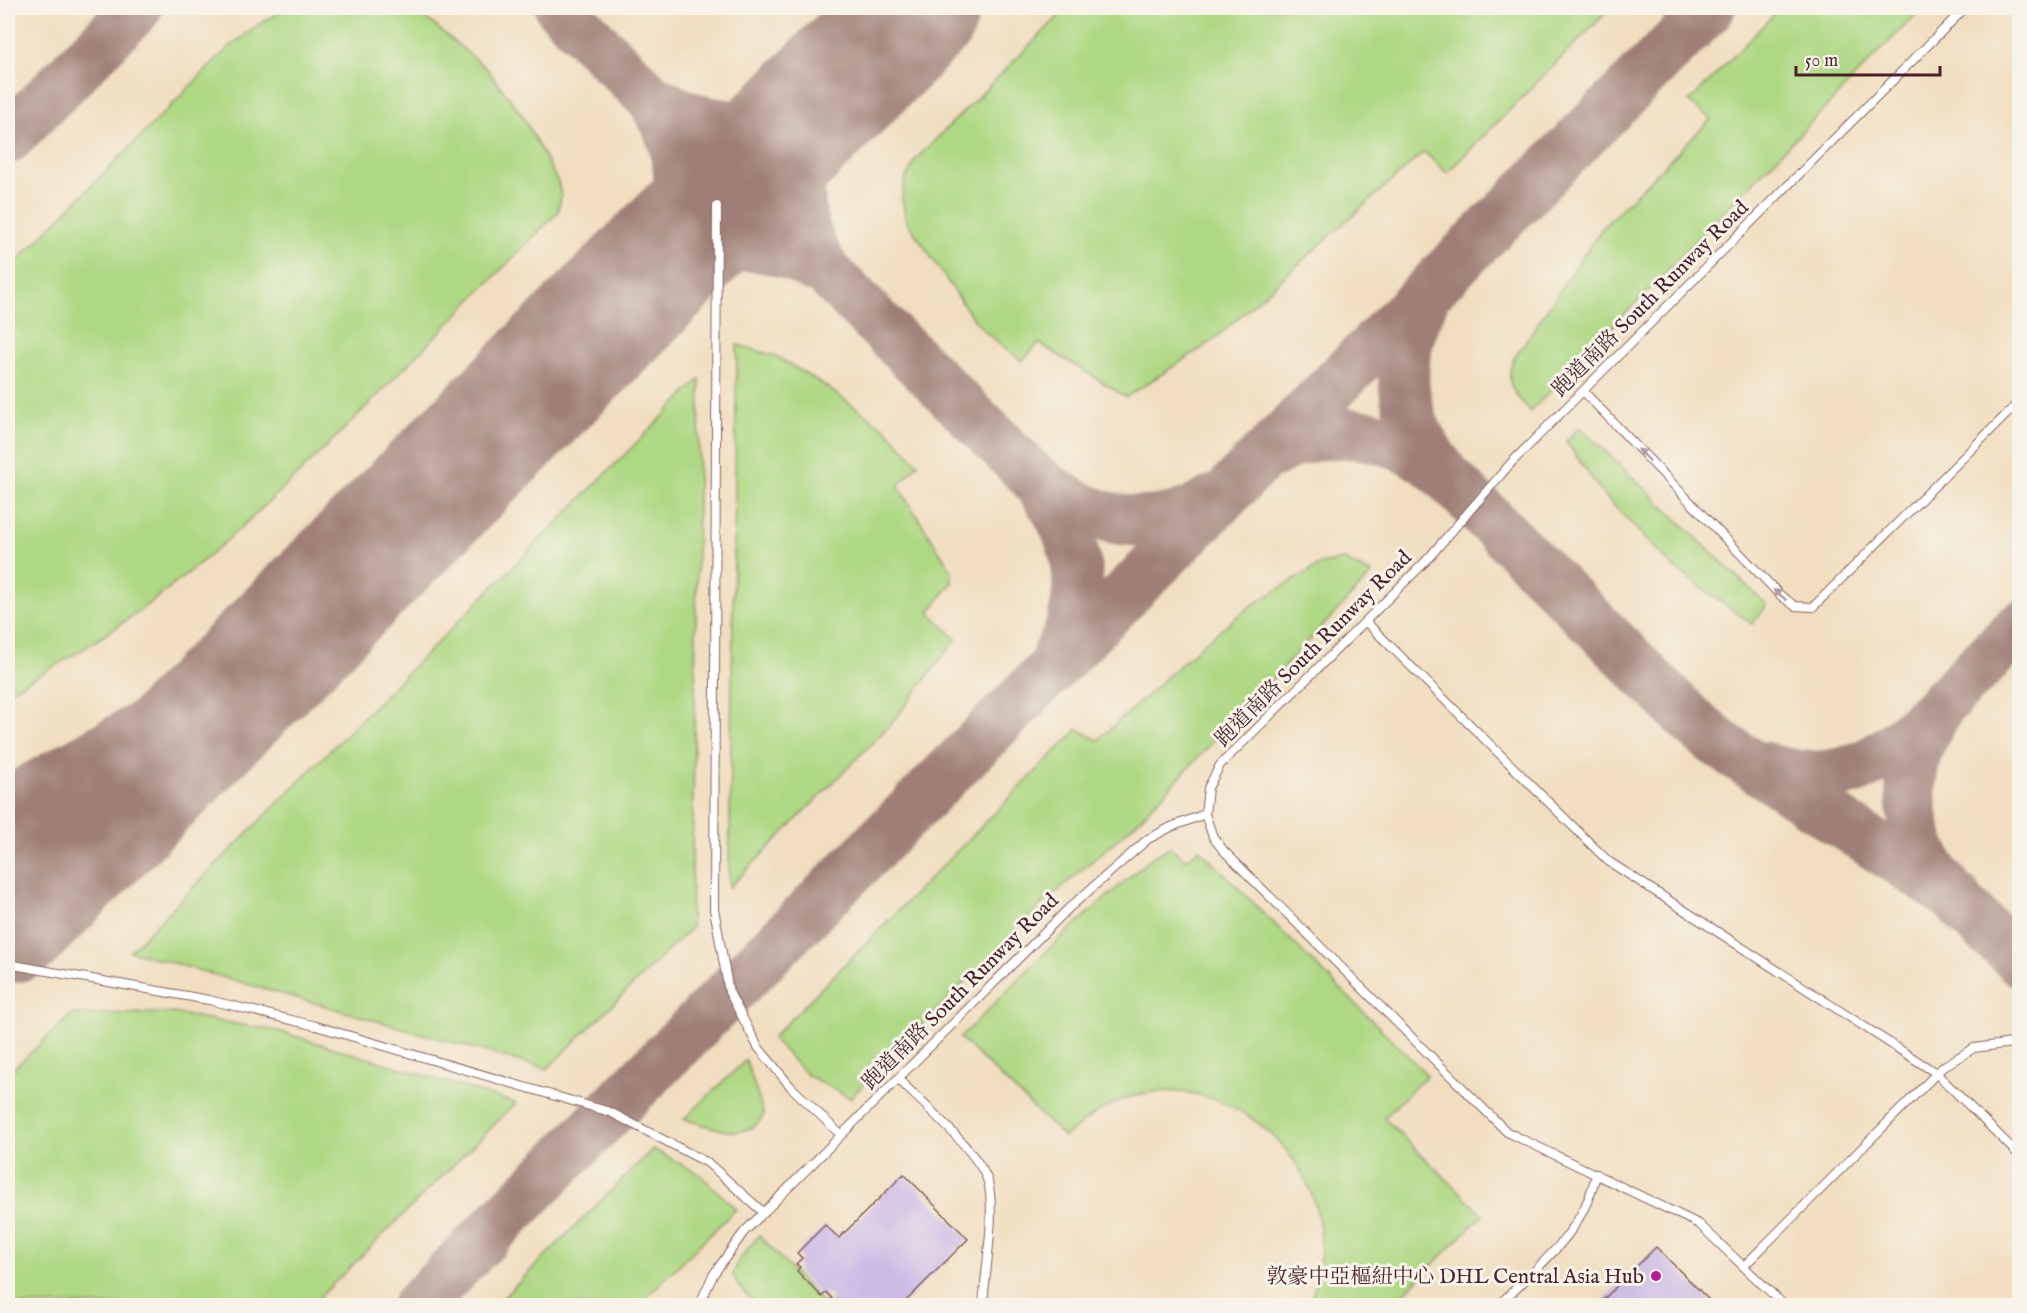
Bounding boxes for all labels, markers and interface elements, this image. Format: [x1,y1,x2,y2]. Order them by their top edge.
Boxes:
scale bar [1796,39,1940,77]
text: 50 m [1805,50,1838,73]
street label: 跑道南路 South Runway Road [1547,194,1756,403]
one-way arrow [1637,448,1651,463]
street label: 跑道南路 South Runway Road [1210,544,1419,753]
one-way arrow [1772,588,1788,601]
street label: 跑道南路 South Runway Road [857,887,1066,1096]
place label: 敦豪中亞樞紐中心 DHL Central Asia Hub [1266,1264,1644,1291]
marker: 敦豪中亞樞紐中心 DHL Central Asia Hub [1649,1269,1663,1283]

